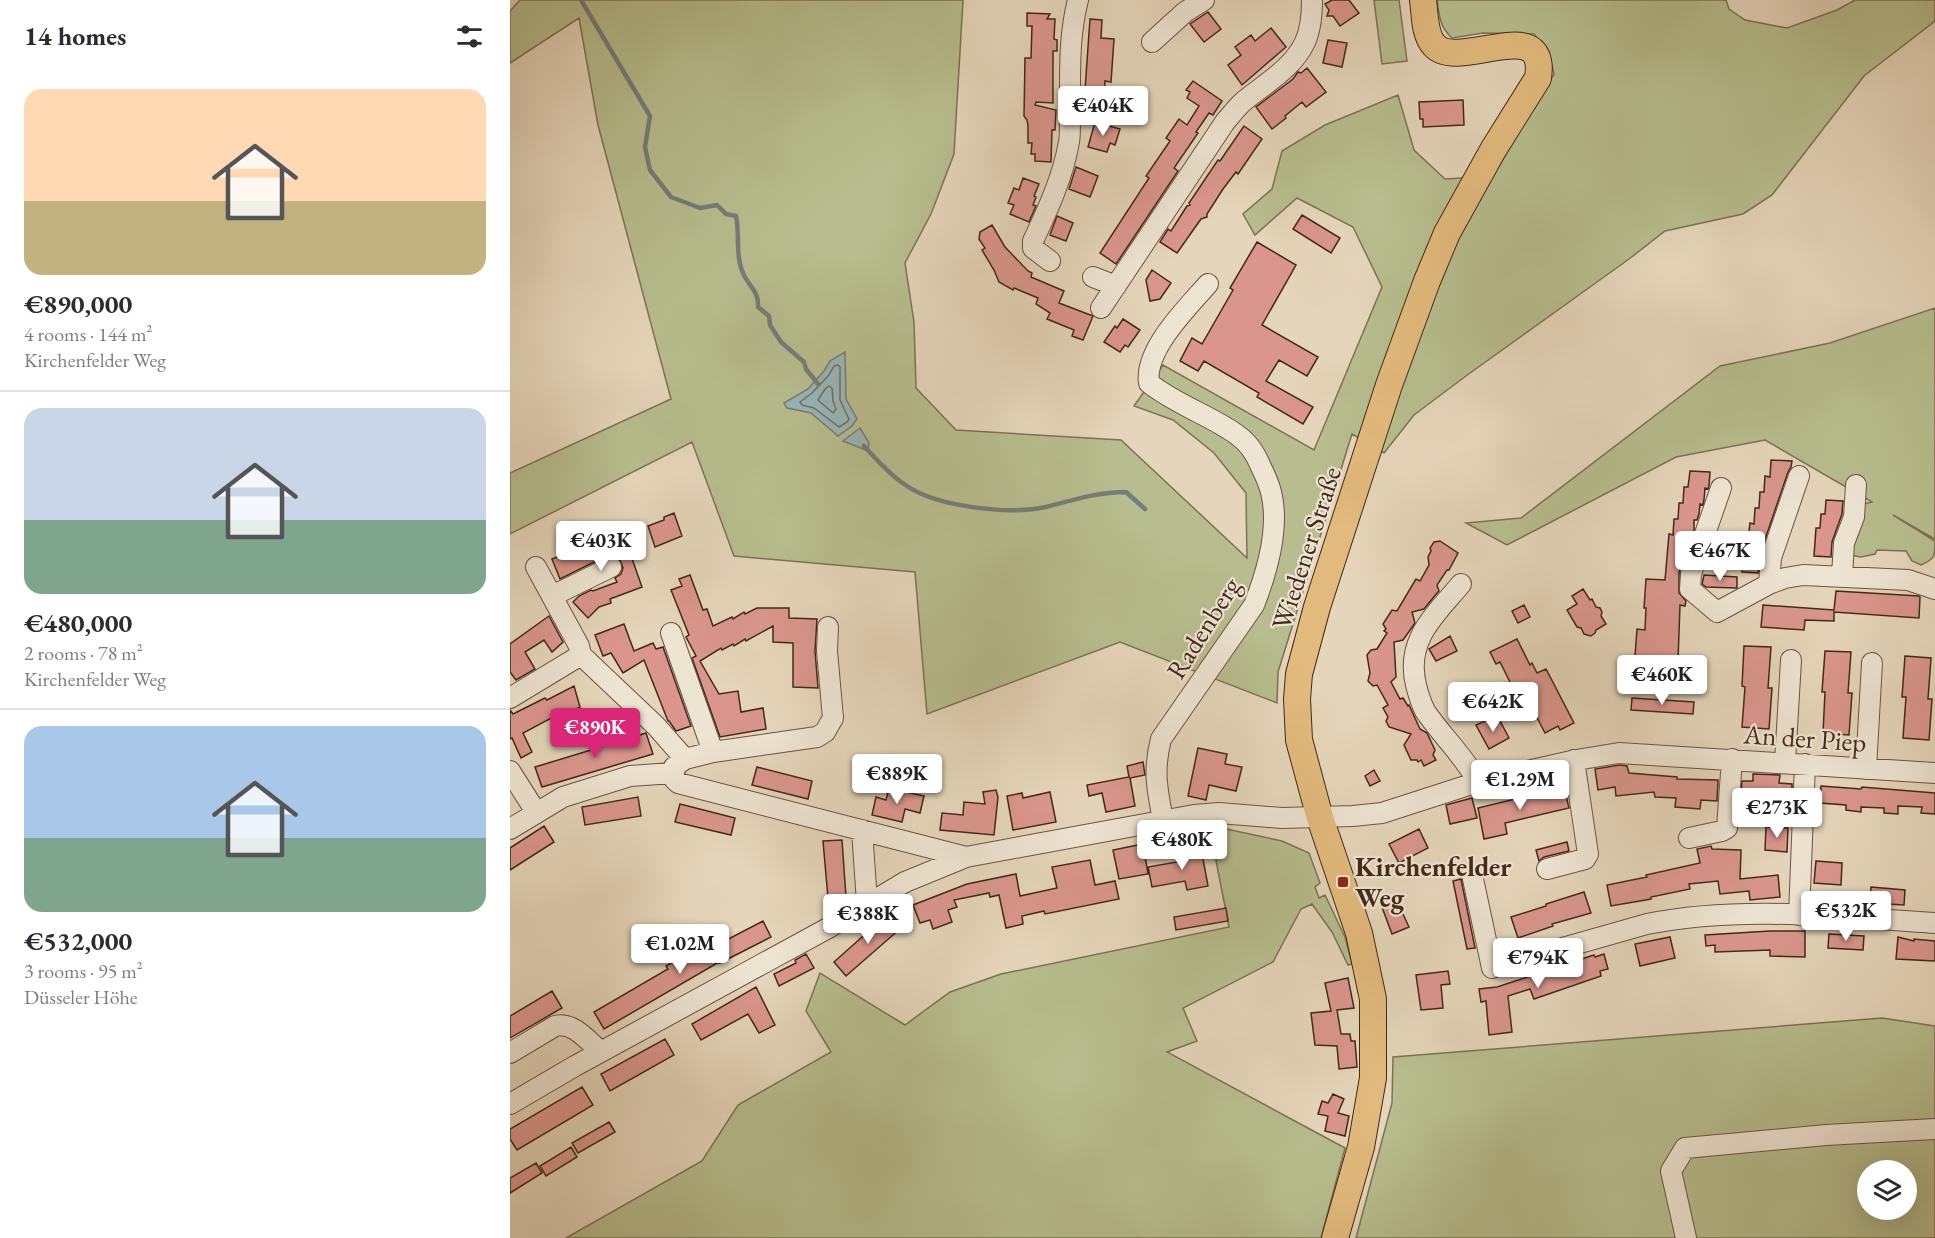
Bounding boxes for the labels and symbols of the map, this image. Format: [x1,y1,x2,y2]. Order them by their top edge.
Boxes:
pin: €404K [1061,86,1145,137]
street label: Wiedener Straße [1263,462,1349,634]
pin: €403K [559,521,643,572]
pin: €467K [1678,531,1762,582]
street label: Radenberg [1158,570,1248,685]
pin: €460K [1620,655,1704,706]
pin: €642K [1451,682,1535,733]
pin: €890K [553,708,637,759]
street label: An der Piep [1741,716,1868,760]
pin: €889K [855,754,939,805]
pin: €1.29M [1471,760,1569,811]
pin: €273K [1735,788,1819,839]
pin: €480K [1140,820,1224,871]
place label: Kirchenfelder Weg [1355,849,1512,915]
marker: Kirchenfelder Weg [1336,875,1350,889]
pin: €532K [1804,891,1888,942]
pin: €388K [826,894,910,945]
pin: €1.02M [631,924,729,975]
pin: €794K [1496,938,1580,989]

